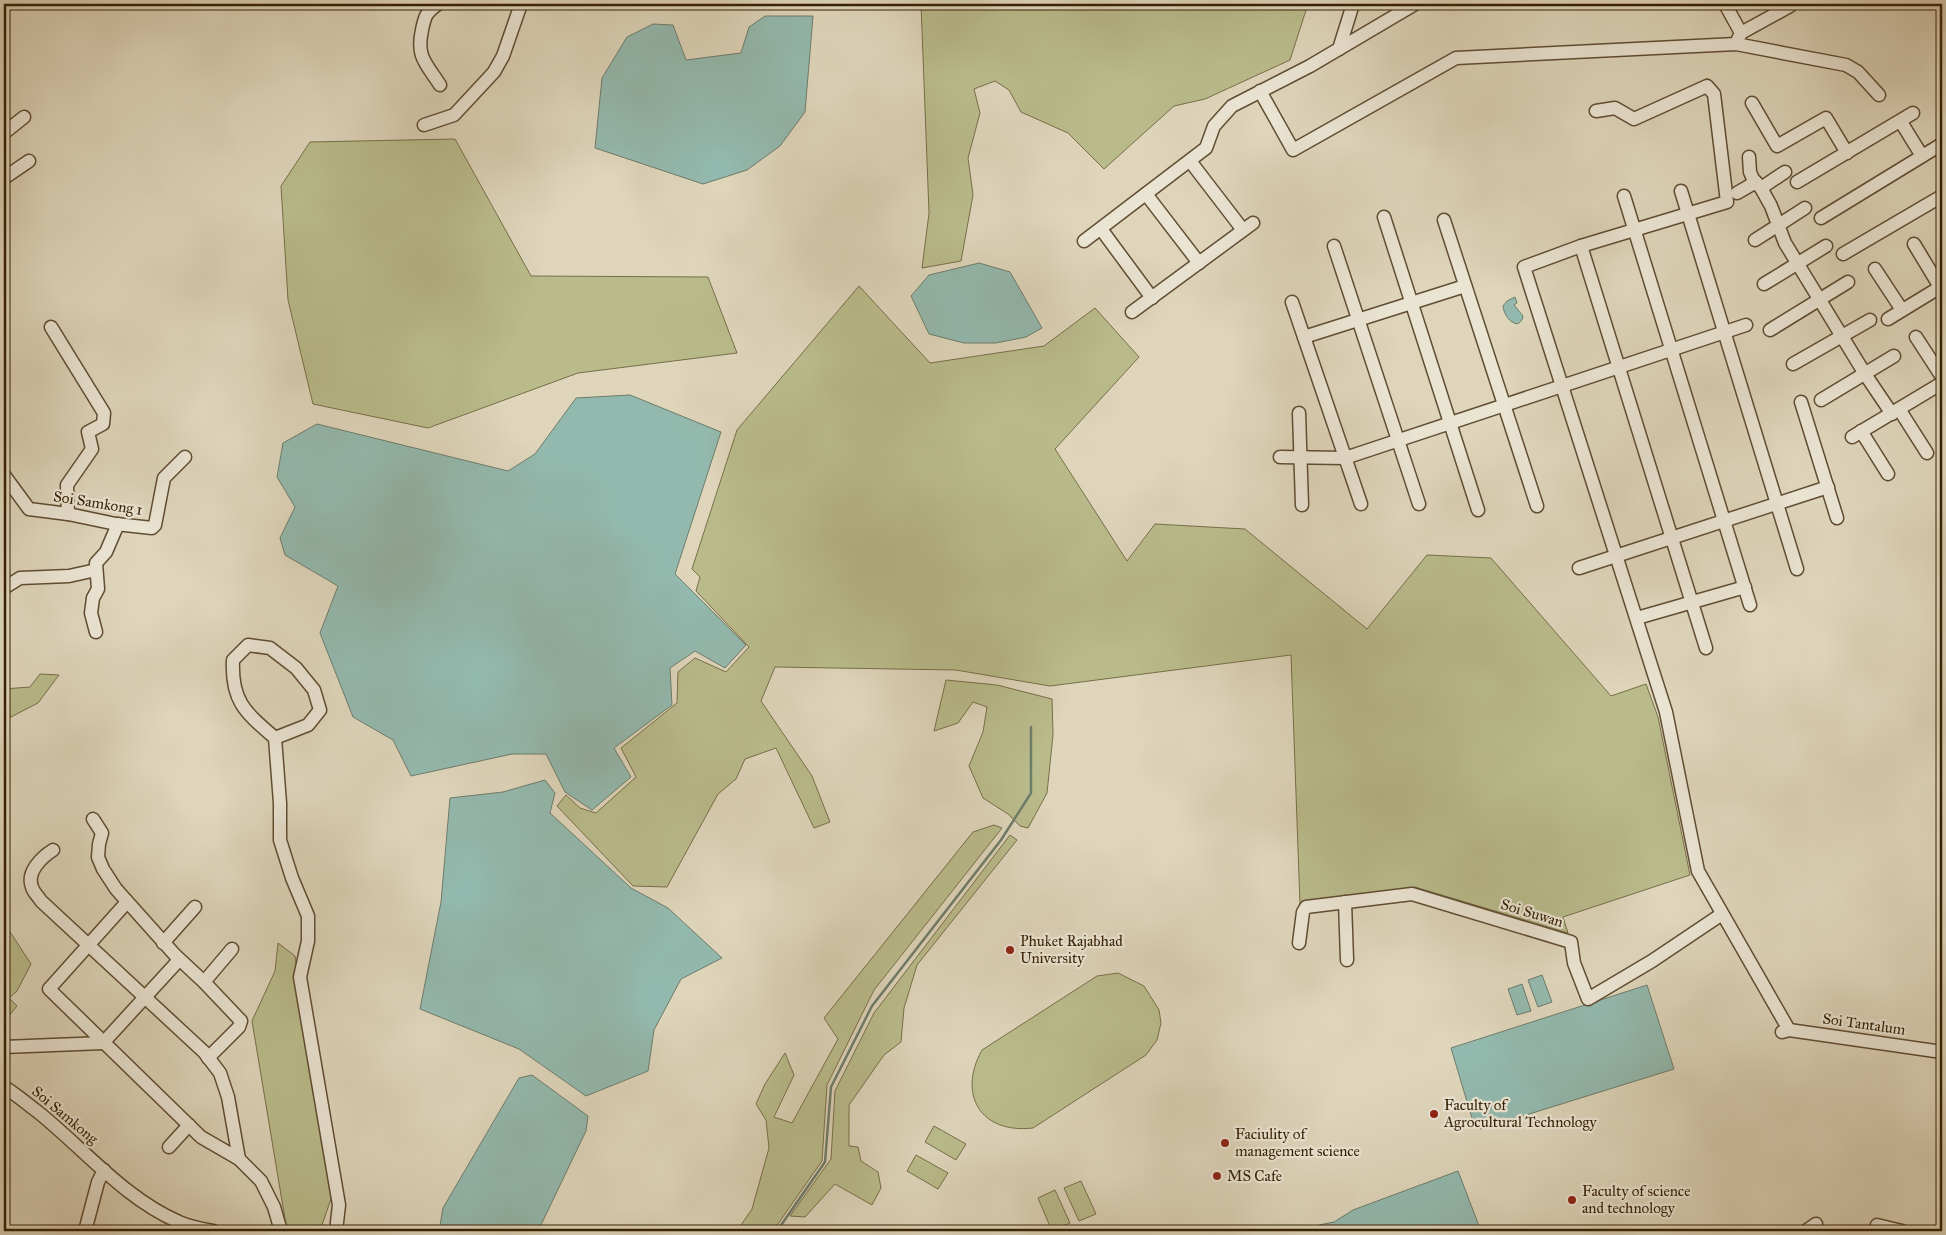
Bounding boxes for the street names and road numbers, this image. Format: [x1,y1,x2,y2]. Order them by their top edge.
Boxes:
street label: Soi Samkong 1 [52,487,144,519]
street label: Soi Suwan [1499,895,1565,931]
street label: Soi Tantalum [1821,1009,1907,1039]
street label: Soi Samkong [28,1082,103,1149]

